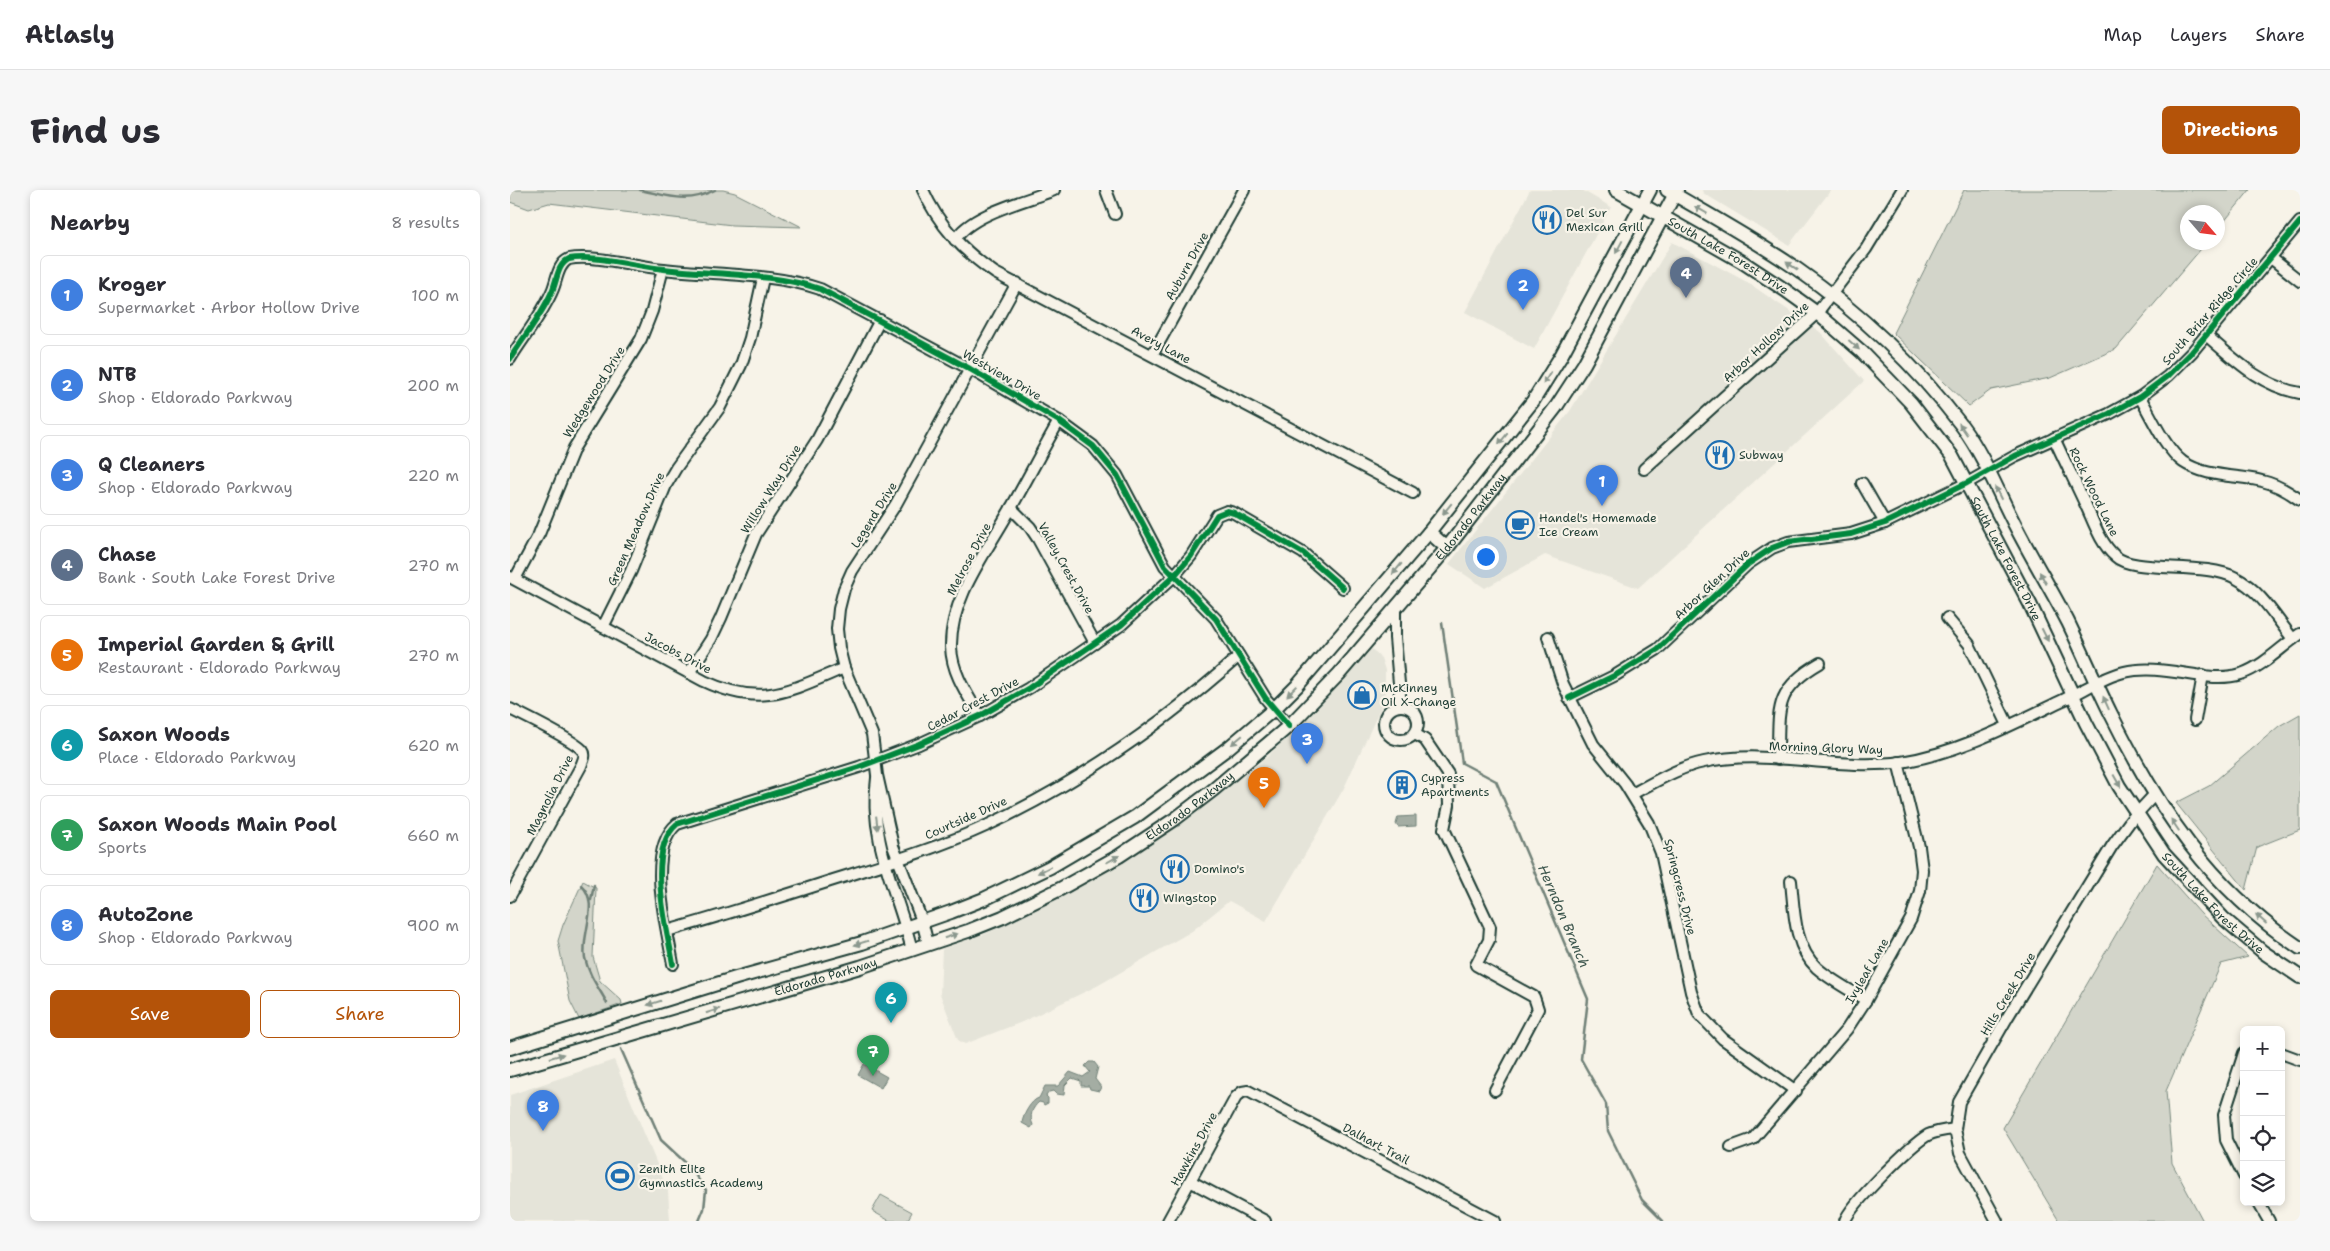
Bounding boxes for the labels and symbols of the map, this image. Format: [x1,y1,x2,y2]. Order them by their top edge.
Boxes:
restaurant icon: Del Sur Mexican Grill [1532,205,1562,235]
place label: Del Sur Mexican Grill [1566,205,1644,235]
one-way arrow [1694,205,1708,214]
north arrow [2180,205,2225,250]
street label: South Lake Forest Drive [1665,213,1792,298]
street label: Auburn Drive [1162,229,1212,303]
one-way arrow [1615,240,1623,255]
street label: South Briar Ridge Circle [2158,253,2262,369]
pin: 4 [1670,257,1702,298]
one-way arrow [1785,261,1799,271]
pin: 2 [1507,269,1539,310]
street label: Arbor Hollow Drive [1720,298,1813,386]
street label: Avery Lane [1128,323,1194,368]
one-way arrow [1847,339,1859,351]
street label: Wedgewood Drive [559,343,629,441]
street label: Westview Drive [960,346,1045,404]
one-way arrow [1543,372,1552,385]
one-way arrow [1958,422,1968,436]
one-way arrow [1498,432,1509,445]
restaurant icon: Subway [1705,440,1735,470]
street label: Willow Way Drive [737,441,805,537]
street label: Rock Wood Lane [2065,445,2123,539]
place label: Subway [1739,447,1784,463]
pin: 1 [1586,465,1618,506]
street label: Green Meadow Drive [604,469,668,588]
street label: Eldorado Parkway [1432,470,1510,564]
street label: Legend Drive [847,479,901,551]
one-way arrow [1994,486,2002,500]
street label: South Lake Forest Drive [1967,494,2045,624]
one-way arrow [1441,502,1452,515]
cafe icon: Handel's Homemade Ice Cream [1505,510,1535,540]
place label: Handel's Homemade Ice Cream [1539,510,1657,540]
street label: Valley Crest Drive [1034,519,1098,617]
street label: Melrose Drive [943,520,995,598]
your location [1473,544,1499,570]
street label: Arbor Glen Drive [1671,545,1753,623]
one-way arrow [1392,563,1403,575]
one-way arrow [2039,570,2047,585]
one-way arrow [2041,628,2049,643]
street label: Jacobs Drive [642,629,715,678]
street label: Cedar Crest Drive [924,673,1022,735]
shop icon: McKinney Oil X-Change [1347,680,1377,710]
place label: McKinney Oil X-Change [1381,680,1456,710]
one-way arrow [1286,685,1298,697]
one-way arrow [2102,696,2110,710]
pin: 3 [1291,723,1323,764]
one-way arrow [1231,734,1243,746]
street label: Morning Glory Way [1769,738,1883,758]
street label: Magnolia Drive [523,752,577,838]
pin: 5 [1248,767,1280,808]
street label: Eldorado Parkway [1142,768,1237,844]
building icon: Cypress Apartments [1387,770,1417,800]
place label: Cypress Apartments [1421,770,1490,800]
one-way arrow [2113,774,2121,788]
street label: Courtside Drive [922,793,1010,843]
one-way arrow [873,816,881,832]
one-way arrow [2170,818,2180,832]
street label: Springcress Drive [1660,837,1700,937]
street label: South Lake Forest Drive [2158,849,2268,958]
restaurant icon: Domino's [1160,854,1190,884]
one-way arrow [1106,855,1121,863]
place label: Domino's [1194,861,1245,877]
water label: Herndon Branch [1534,862,1594,970]
one-way arrow [1037,866,1052,874]
restaurant icon: Wingstop [1129,883,1159,913]
place label: Wingstop [1163,890,1217,906]
one-way arrow [2254,913,2267,924]
one-way arrow [944,932,959,939]
street label: Ivyleaf Lane [1842,935,1892,1007]
one-way arrow [853,940,868,948]
street label: Hills Creek Drive [1977,949,2039,1039]
street label: Eldorado Parkway [772,954,879,1000]
pin: 6 [875,982,907,1023]
one-way arrow [647,1000,662,1007]
one-way arrow [706,1007,721,1015]
pin: 7 [857,1035,889,1076]
one-way arrow [549,1052,564,1060]
pin: 8 [527,1090,559,1131]
street label: Hawkins Drive [1167,1109,1221,1189]
street label: Dalhart Trail [1340,1120,1413,1169]
sports icon: Zenith Elite Gymnastics Academy [605,1161,635,1191]
place label: Zenith Elite Gymnastics Academy [639,1161,763,1191]

